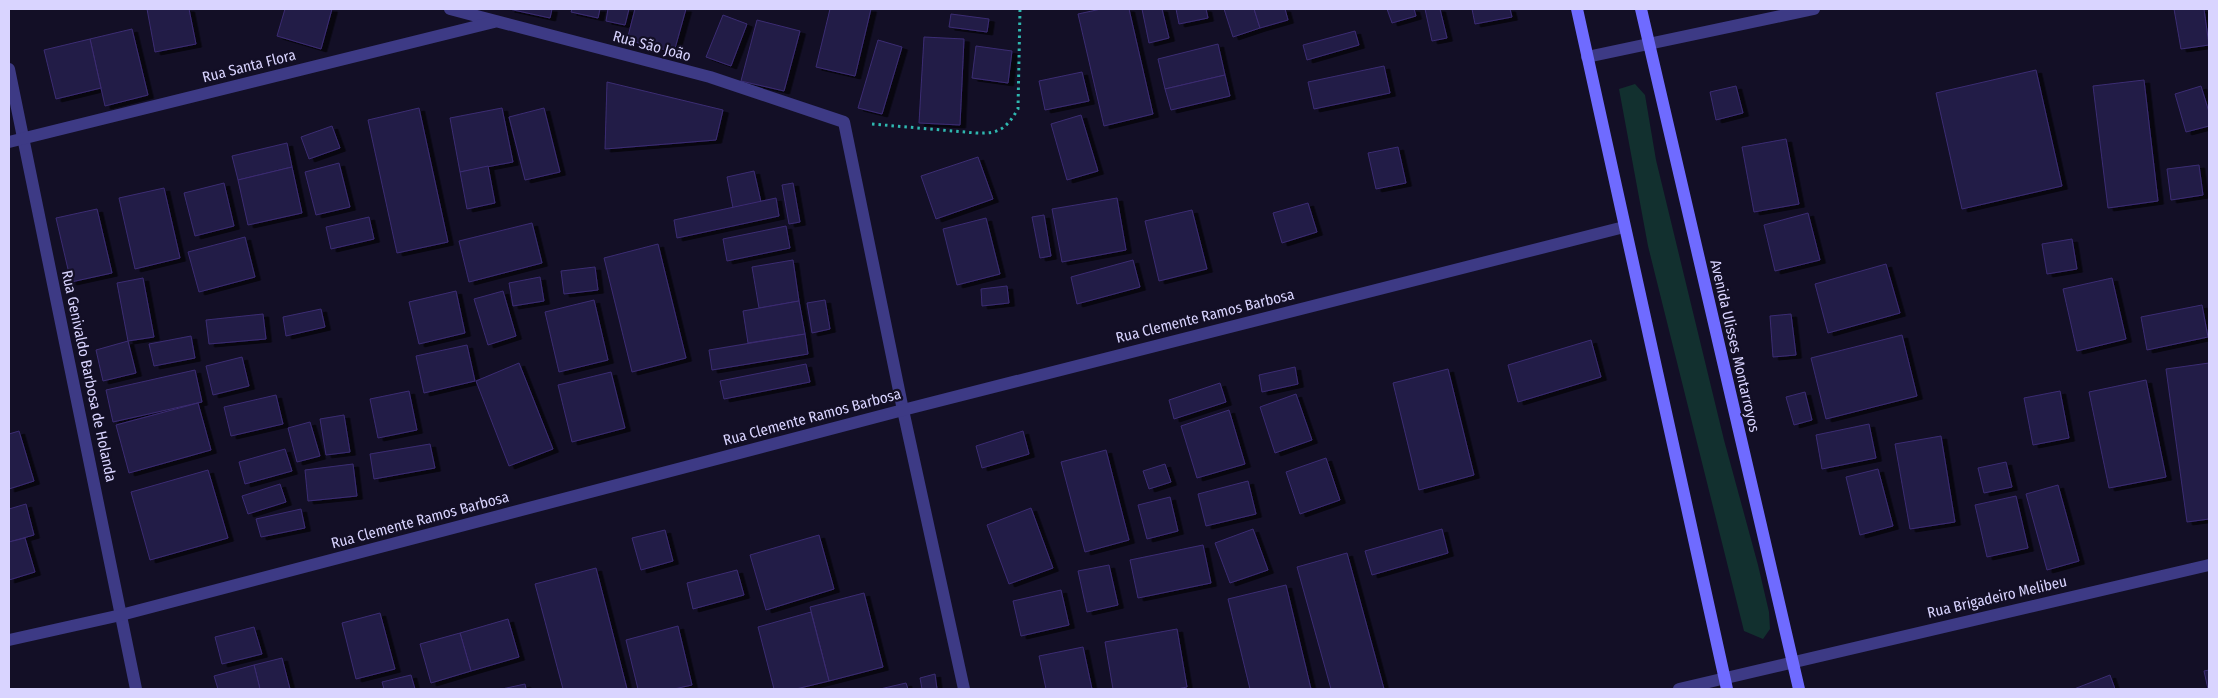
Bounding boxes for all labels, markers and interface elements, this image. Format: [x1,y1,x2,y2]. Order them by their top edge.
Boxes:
street label: Rua São João [611,27,693,65]
street label: Rua Santa Flora [200,46,298,86]
street label: Avenida Ulisses Montarroyos [1706,258,1764,434]
street label: Rua Genivaldo Barbosa de Holanda [58,269,120,483]
street label: Rua Clemente Ramos Barbosa [1114,285,1296,347]
street label: Rua Clemente Ramos Barbosa [721,385,903,449]
street label: Rua Clemente Ramos Barbosa [329,488,511,552]
street label: Rua Brigadeiro Melibeu [1925,572,2069,622]

